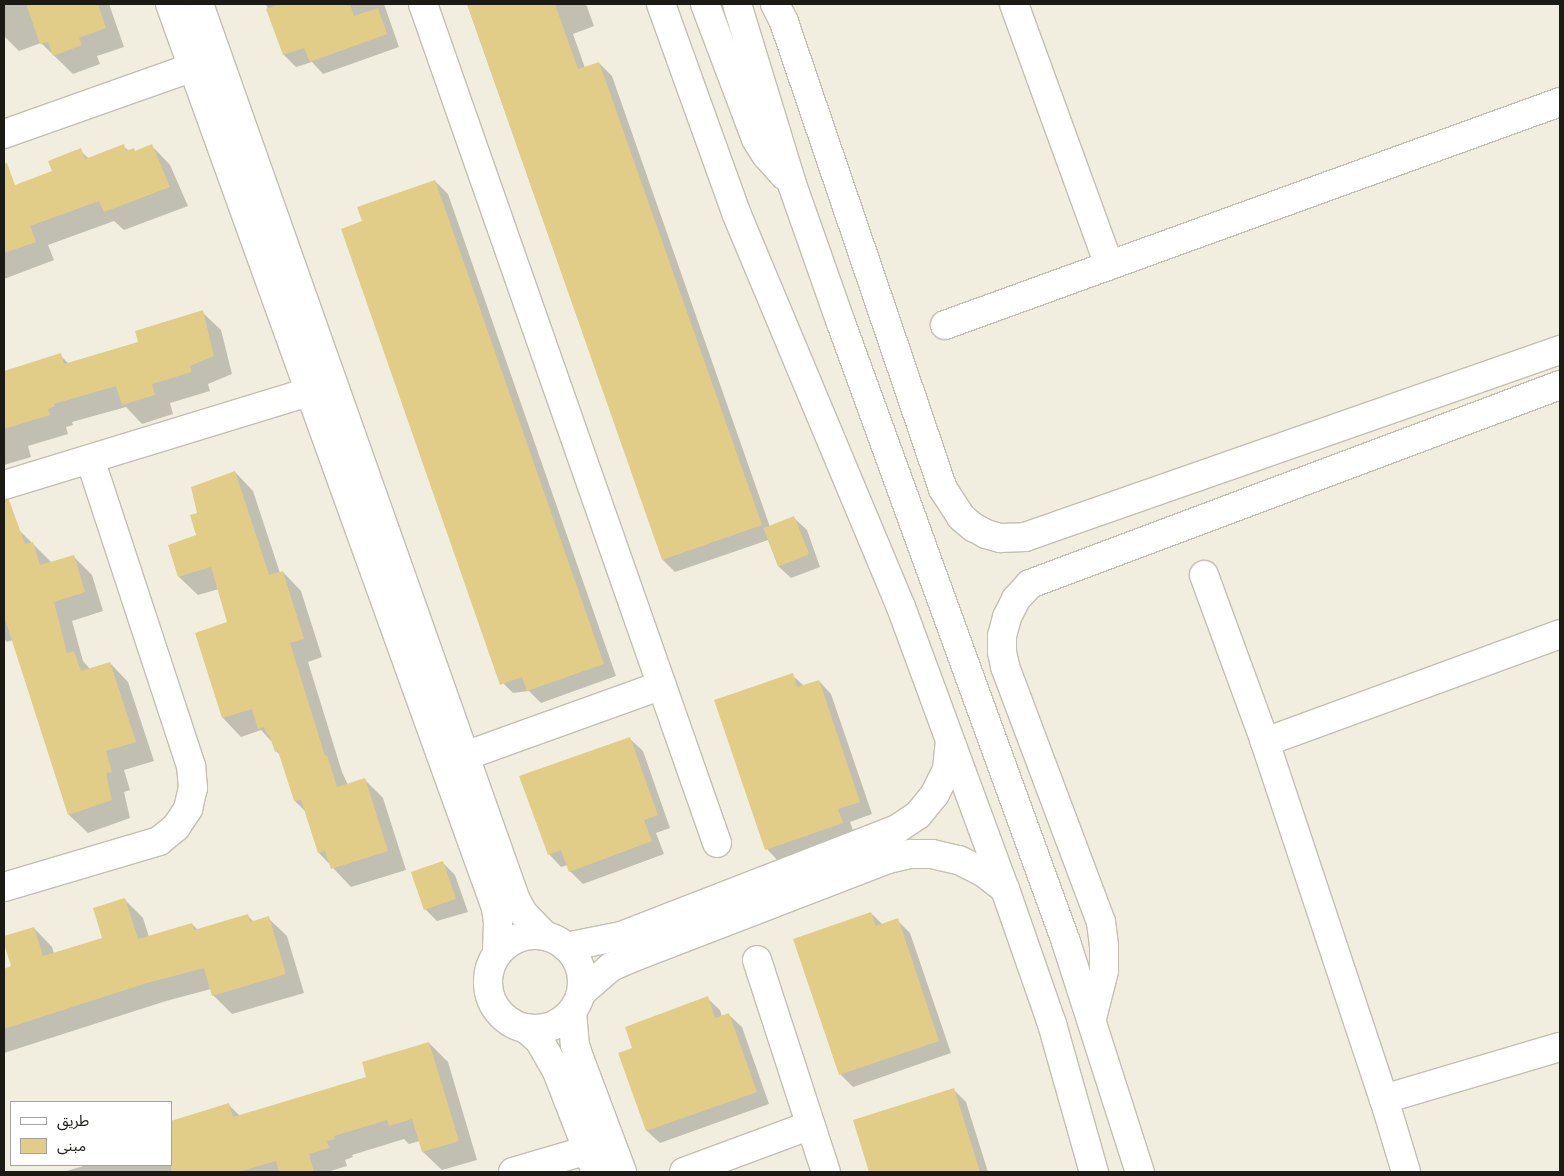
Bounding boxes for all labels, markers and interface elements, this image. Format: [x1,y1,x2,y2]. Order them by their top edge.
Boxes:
legend [10,1101,172,1166]
text: طريق [57,1112,89,1129]
text: مبنى [57,1137,86,1154]

